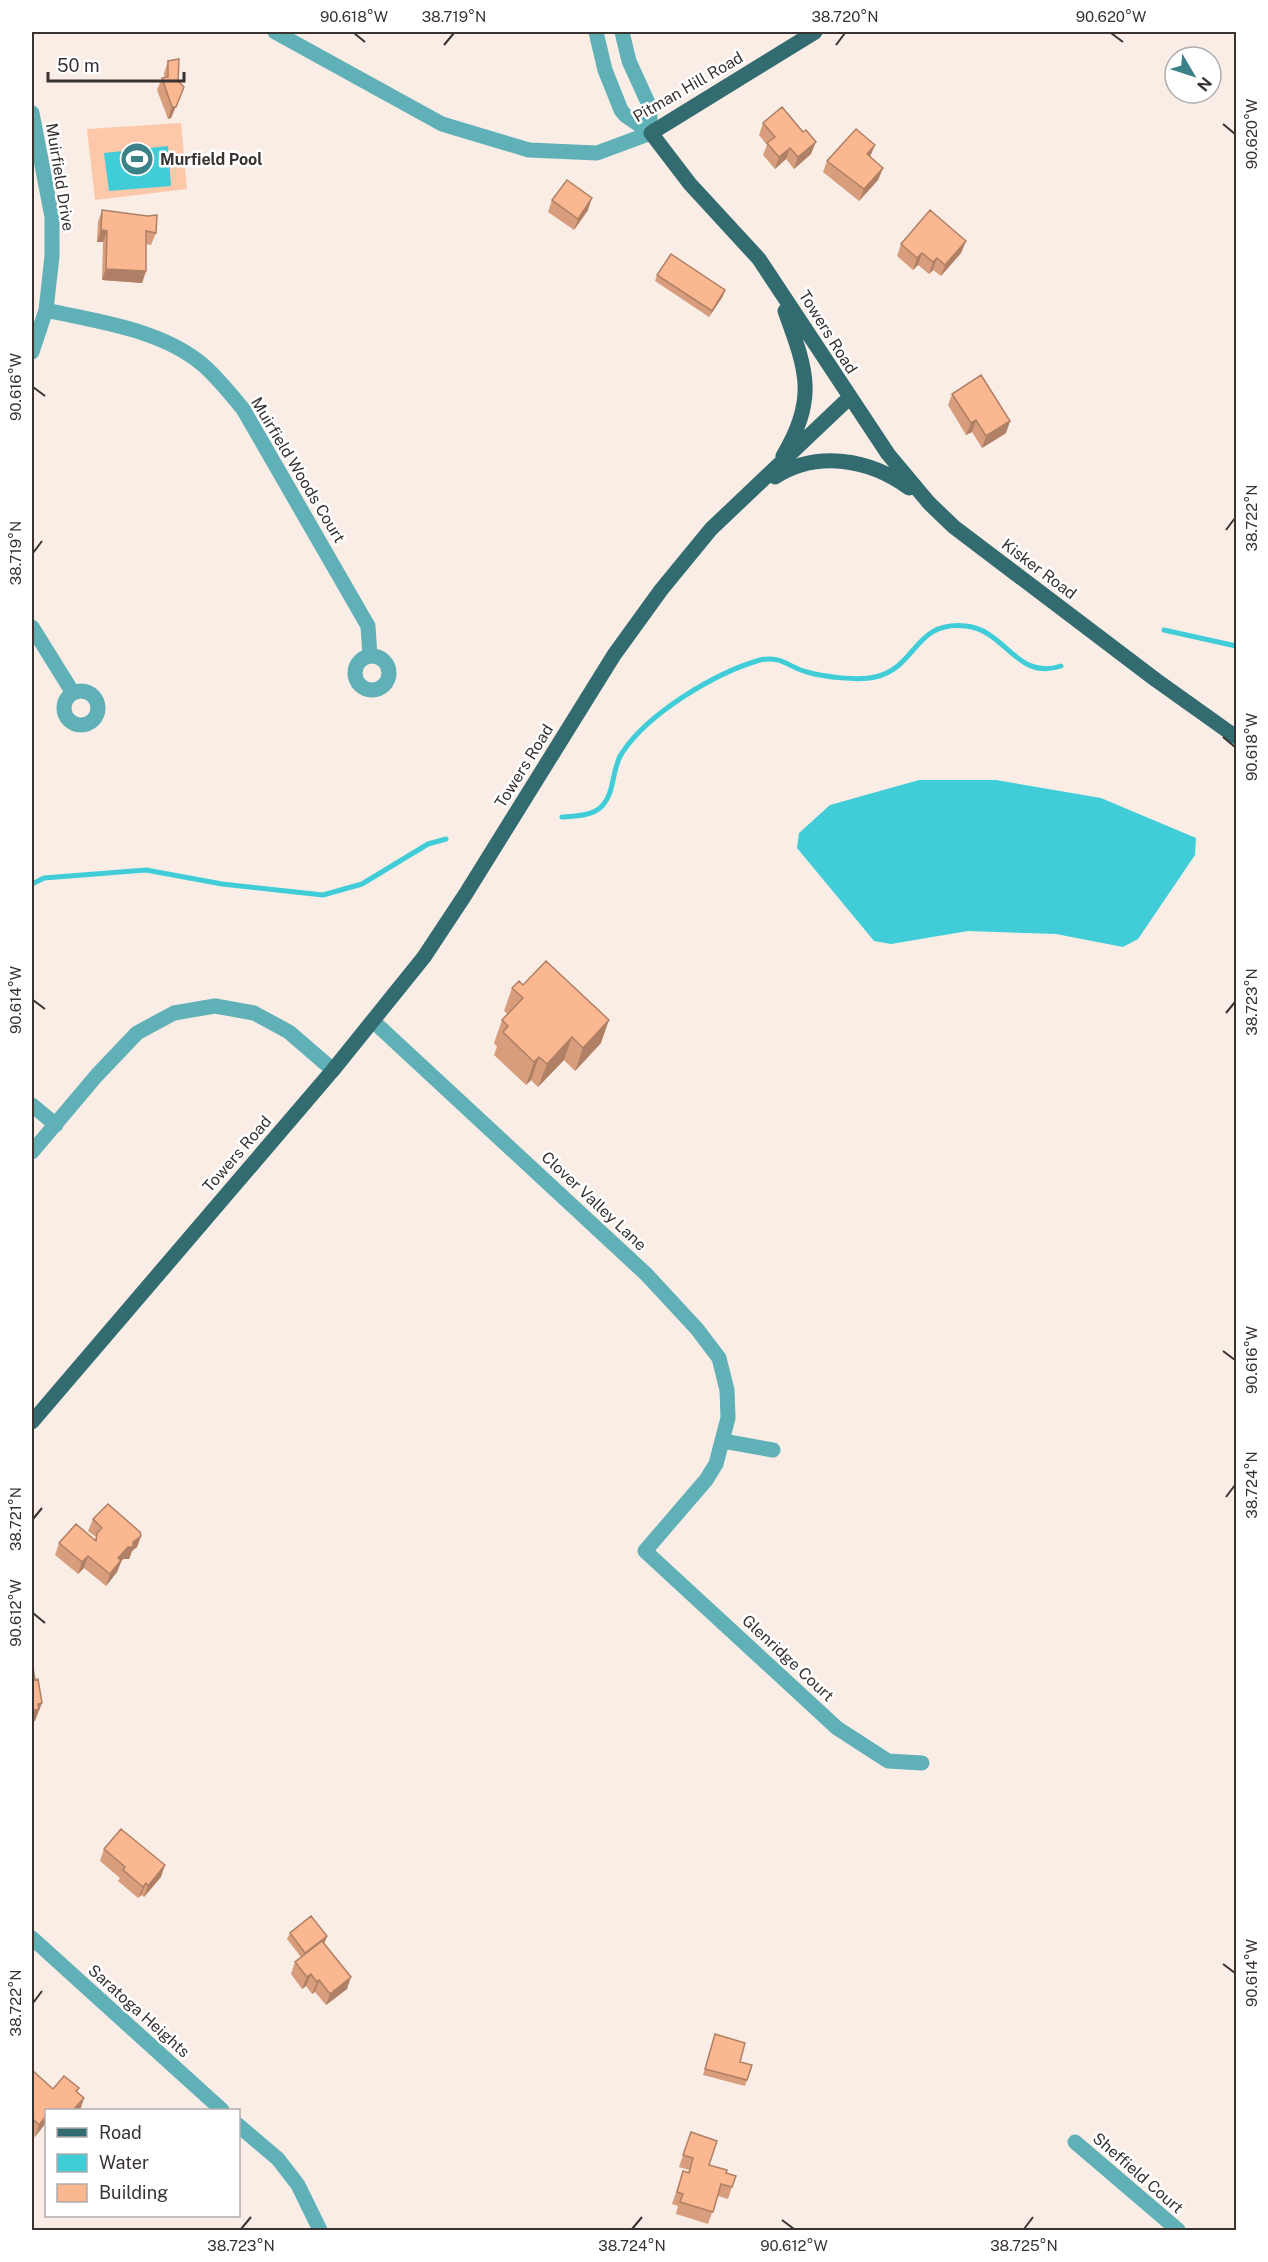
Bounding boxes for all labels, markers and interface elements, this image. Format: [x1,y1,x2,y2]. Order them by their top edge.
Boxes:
text: 90.618°W [320,8,388,25]
text: 38.719°N [422,8,486,25]
text: 38.720°N [811,8,879,25]
text: 90.620°W [1076,8,1146,25]
scale bar [48,45,184,83]
north arrow [1163,45,1223,105]
street label: Pitman Hill Road [630,48,746,126]
text: 50 m [57,55,100,76]
text: N [1193,73,1216,95]
text: 90.620°W [1243,99,1260,169]
street label: Muirfield Drive [42,122,78,232]
sports icon: Murfield Pool [119,141,155,177]
place label: Murfield Pool [160,150,263,169]
street label: Towers Road [795,287,861,377]
text: 90.616°W [7,353,24,421]
street label: Muirfield Woods Court [247,394,349,546]
text: 38.722°N [1243,485,1260,551]
text: 38.719°N [7,521,24,585]
street label: Kisker Road [998,535,1080,603]
text: 90.618°W [1243,713,1260,781]
street label: Towers Road [491,721,557,811]
text: 90.614°W [7,966,24,1034]
text: 38.723°N [1243,968,1260,1036]
street label: Towers Road [199,1112,275,1196]
street label: Clover Valley Lane [538,1147,650,1255]
text: 90.616°W [1243,1326,1260,1394]
text: 38.724°N [1243,1451,1260,1519]
text: 38.721°N [7,1487,24,1551]
text: 90.612°W [7,1579,24,1647]
street label: Glenridge Court [738,1611,838,1705]
text: 90.614°W [1243,1939,1260,2007]
street label: Saratoga Heights [84,1961,194,2061]
text: 38.722°N [7,1970,24,2036]
legend [45,2109,240,2217]
text: Road [99,2122,142,2143]
street label: Sheffield Court [1089,2129,1187,2217]
text: Water [99,2152,149,2173]
text: Building [99,2182,168,2203]
text: 38.723°N [207,2237,275,2254]
text: 38.724°N [598,2237,666,2254]
text: 90.612°W [760,2237,828,2254]
text: 38.725°N [990,2237,1058,2254]

